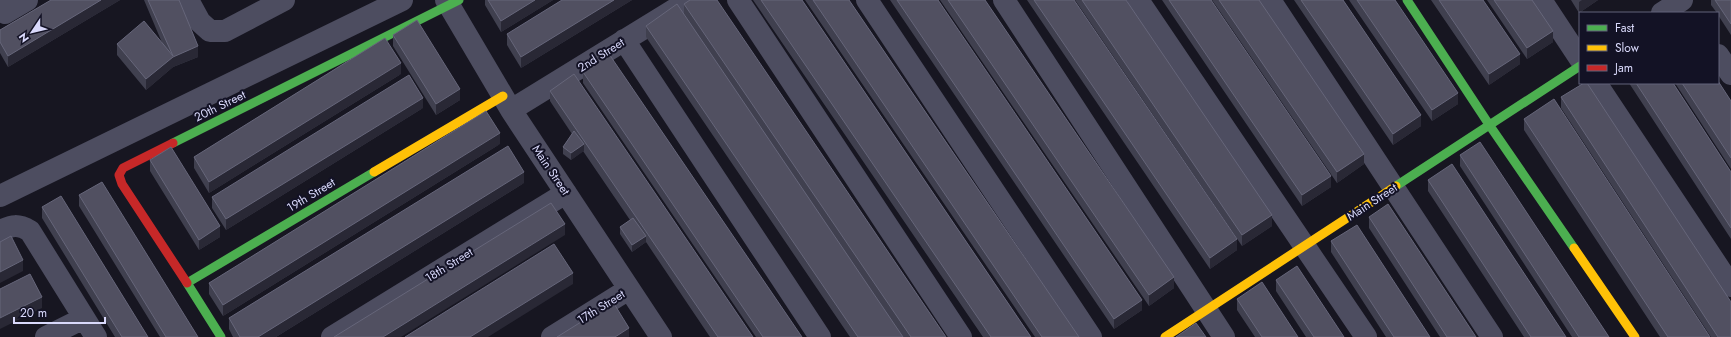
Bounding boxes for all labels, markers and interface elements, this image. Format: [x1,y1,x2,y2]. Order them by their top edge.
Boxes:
north arrow [12,12,52,52]
legend [1579,12,1719,84]
text: Fast [1615,19,1634,37]
text: N [15,30,33,46]
street label: 2nd Street [574,33,628,76]
text: Slow [1615,39,1640,57]
text: Jam [1613,59,1633,77]
street label: 20th Street [191,86,249,126]
street label: Main Street [528,141,575,199]
street label: 19th Street [283,173,339,217]
street label: Main Street [1343,179,1401,225]
street label: 18th Street [422,243,476,287]
street label: 17th Street [574,285,628,329]
scale bar [14,299,105,325]
text: 20 m [20,304,47,322]

